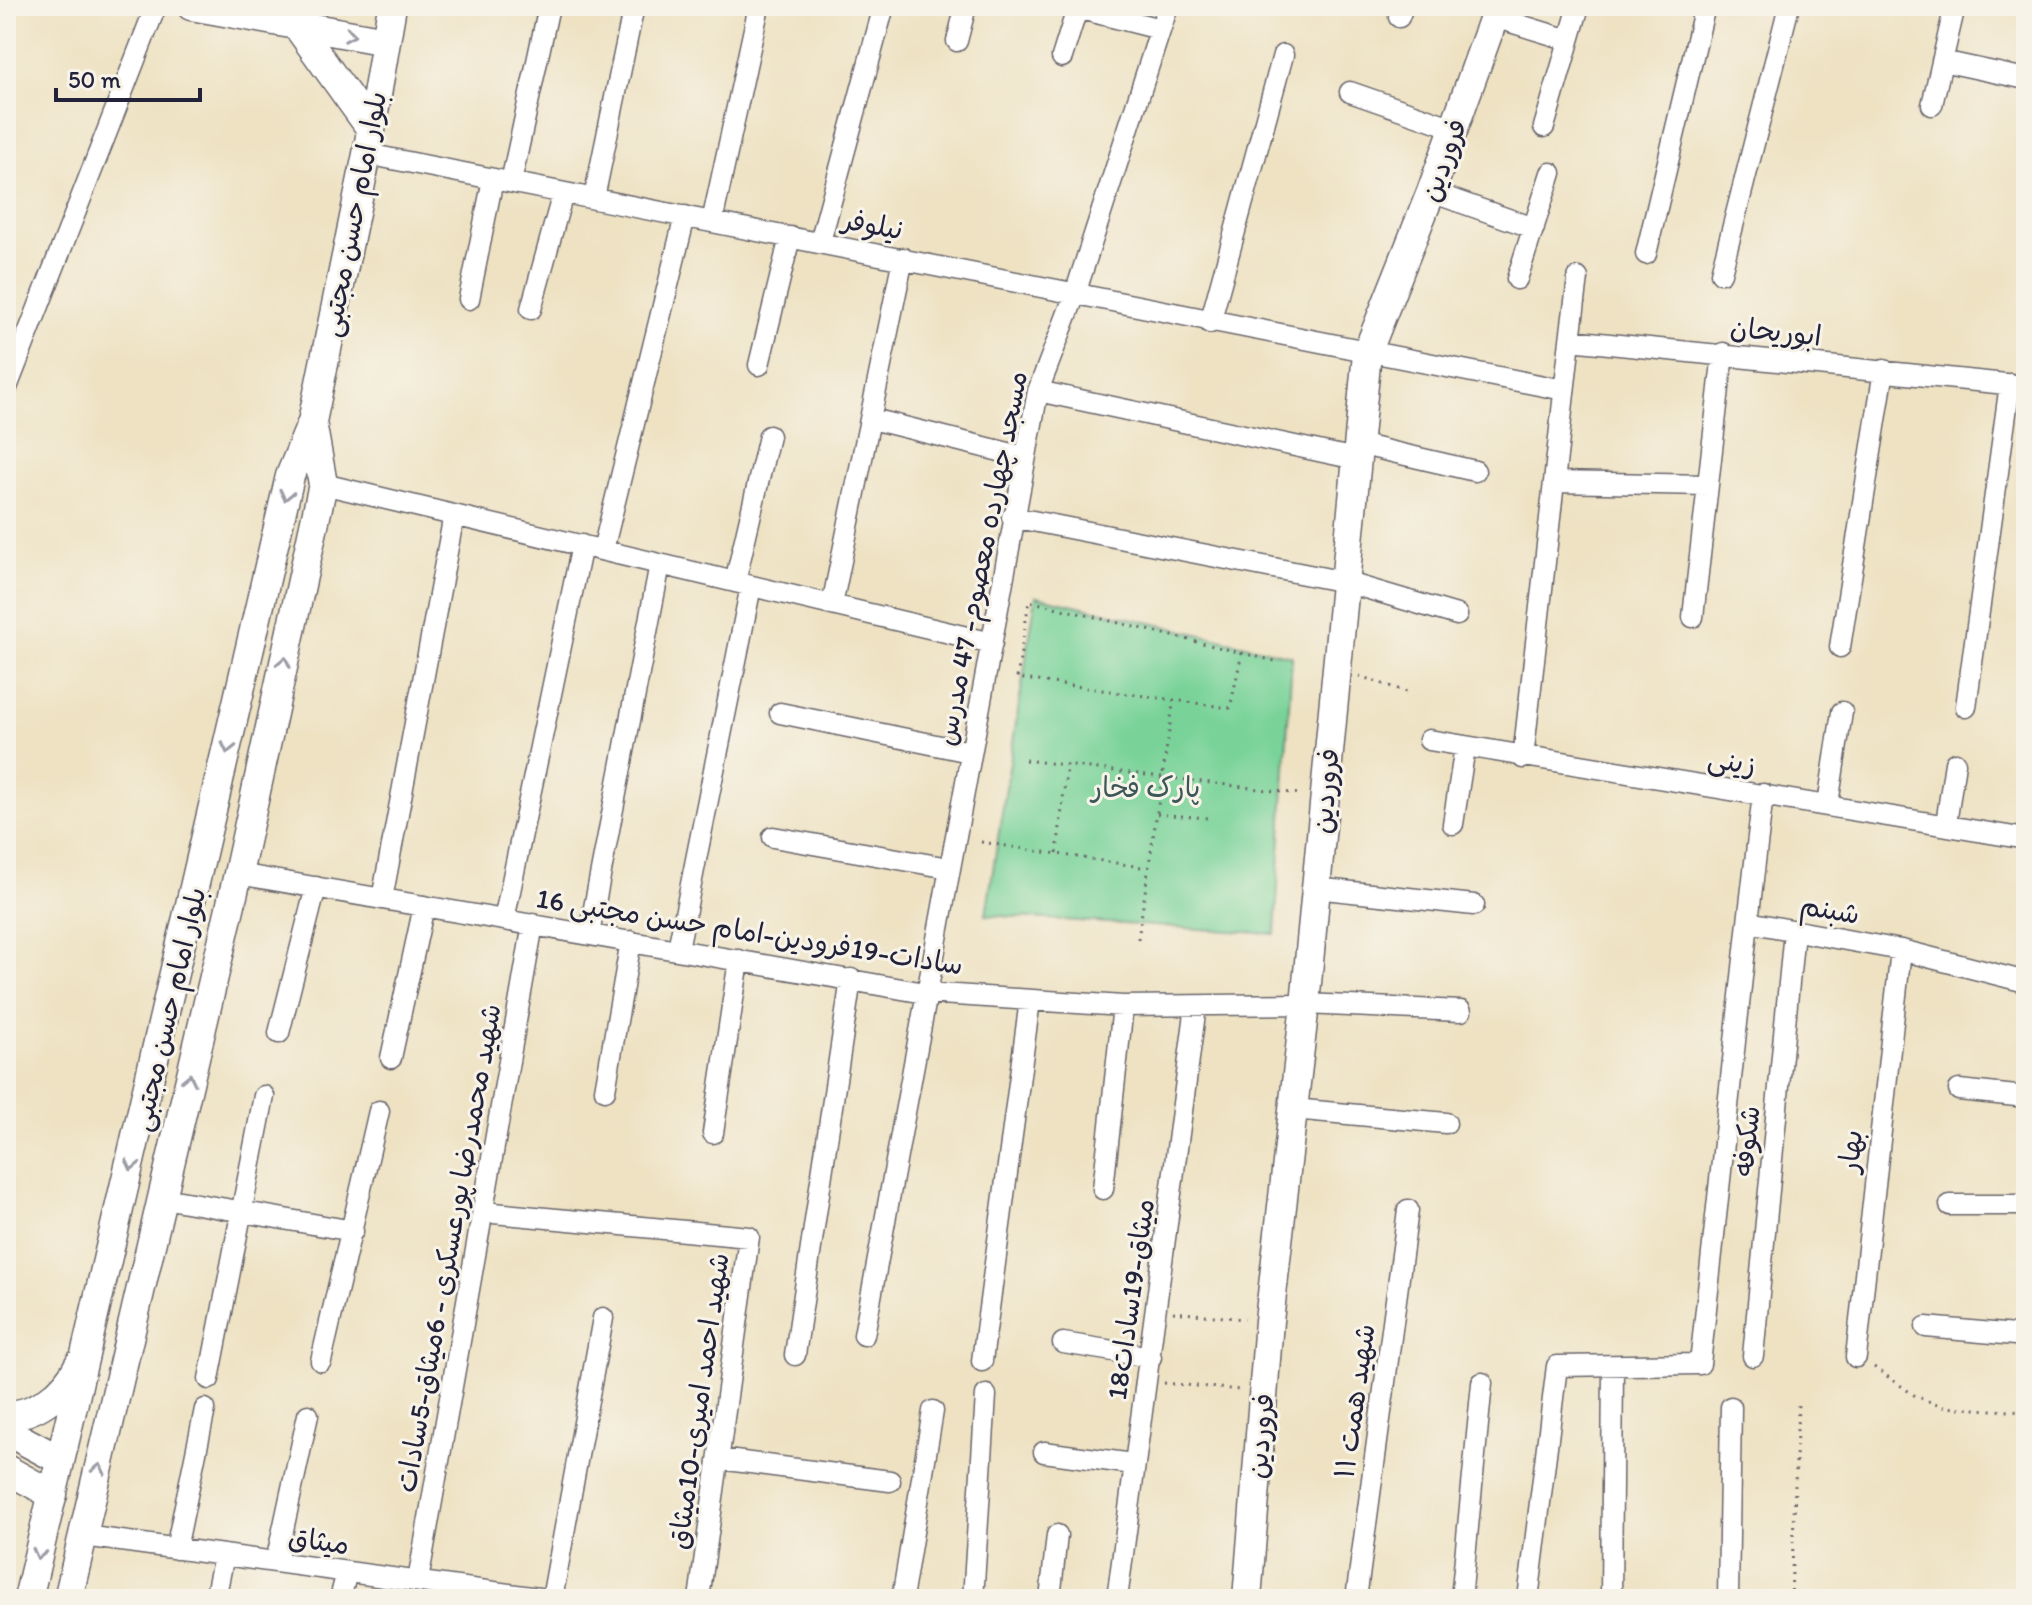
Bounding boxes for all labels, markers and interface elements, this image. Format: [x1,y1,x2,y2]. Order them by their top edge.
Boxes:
one-way arrow [343,26,357,43]
scale bar [56,52,200,102]
text: 50 m [68,65,121,94]
street label: بلوار امام حسن مجتبی [313,88,398,341]
street label: فروردین [1412,114,1474,206]
street label: نیلوفر [838,201,906,248]
street label: ابوریحان [1728,309,1824,354]
street label: مسجد چهارده معصوم- 47 مدرس [928,368,1039,749]
one-way arrow [278,487,295,501]
one-way arrow [275,655,292,669]
street label: زینی [1705,740,1759,783]
one-way arrow [220,741,237,755]
street label: فروردین [1304,747,1346,835]
park label: پارک فخار [1090,770,1200,806]
street label: سادات-19فرودین-امام حسن مجتبی 16 [533,880,966,986]
street label: بلوار امام حسن مجتبی [123,884,217,1135]
street label: شبنم [1797,887,1862,936]
street label: شهید محمدرضا پورعسکری - 6میثاق-5سادات [388,1001,510,1495]
one-way arrow [180,1073,197,1086]
street label: شکوفه [1725,1104,1767,1178]
street label: بهار [1831,1128,1870,1176]
one-way arrow [124,1158,141,1172]
street label: 18میثاق-19سادات [1099,1196,1161,1402]
street label: شهید احمد امیری-10میثاق [660,1251,736,1551]
street label: شهید همت ۱۱ [1326,1321,1382,1481]
street label: فروردین [1239,1392,1281,1480]
one-way arrow [90,1462,107,1476]
street label: میثاق [286,1519,352,1561]
one-way arrow [31,1547,48,1561]

